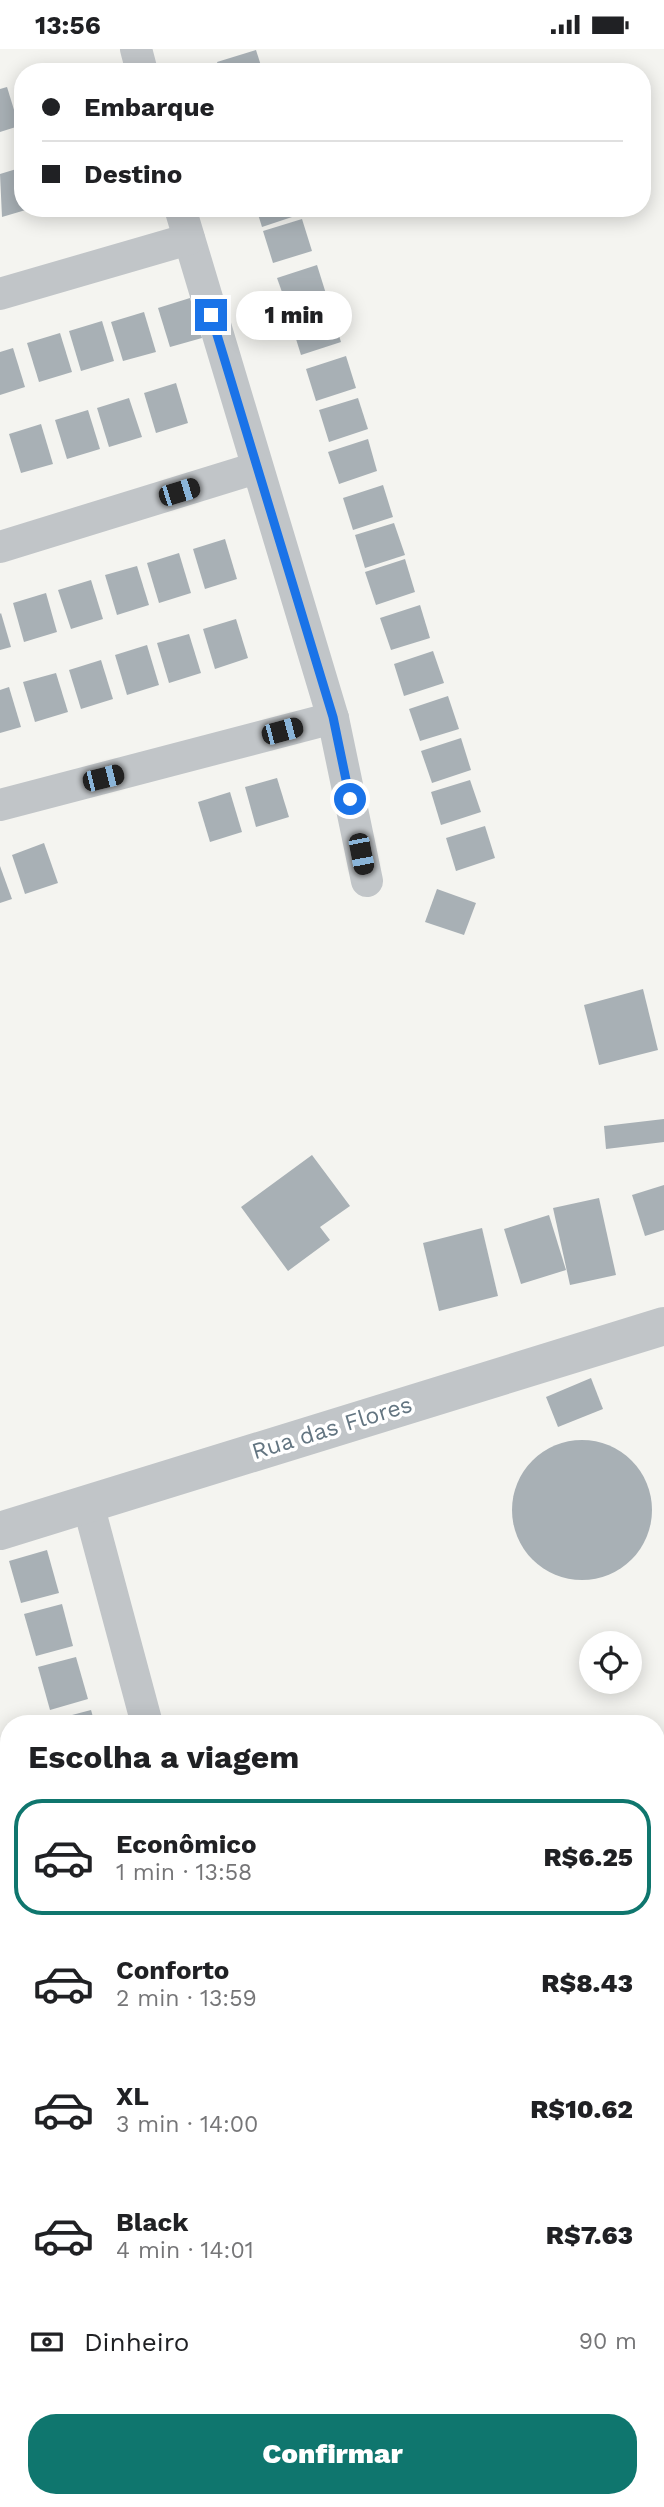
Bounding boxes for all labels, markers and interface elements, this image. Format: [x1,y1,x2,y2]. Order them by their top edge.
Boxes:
text: 13:56 [35,10,101,40]
text: Embarque [84,92,215,122]
text: Destino [84,159,182,189]
callout: 1 min [235,291,351,339]
route end [195,299,227,331]
text: 1 min [264,302,324,329]
car [156,476,203,508]
car [259,715,306,747]
car [81,763,126,793]
route start [334,783,366,815]
car [347,831,376,877]
street label: Rua das Flores [249,1391,415,1465]
map controls [579,1631,642,1694]
button: locate [579,1631,642,1694]
text: Escolha a viagem [28,1738,299,1776]
icon: car [32,1826,95,1889]
text: Econômico [116,1829,257,1859]
text: R$6.25 [543,1842,633,1872]
text: 1 min · 13:58 [116,1859,252,1886]
icon: car [32,1952,95,2015]
text: Conforto [116,1955,229,1985]
text: R$8.43 [541,1968,633,1998]
text: 2 min · 13:59 [116,1985,257,2012]
icon: car [32,2078,95,2141]
text: XL [116,2081,149,2111]
text: R$10.62 [530,2094,633,2124]
text: 3 min · 14:00 [116,2111,258,2138]
icon: car [32,2204,95,2267]
text: Black [116,2207,188,2237]
text: R$7.63 [546,2220,633,2250]
text: 4 min · 14:01 [116,2237,254,2264]
icon: cash [28,2323,66,2361]
text: Dinheiro [84,2327,189,2357]
text: 90 m [579,2328,637,2355]
button: Confirmar [28,2414,637,2494]

